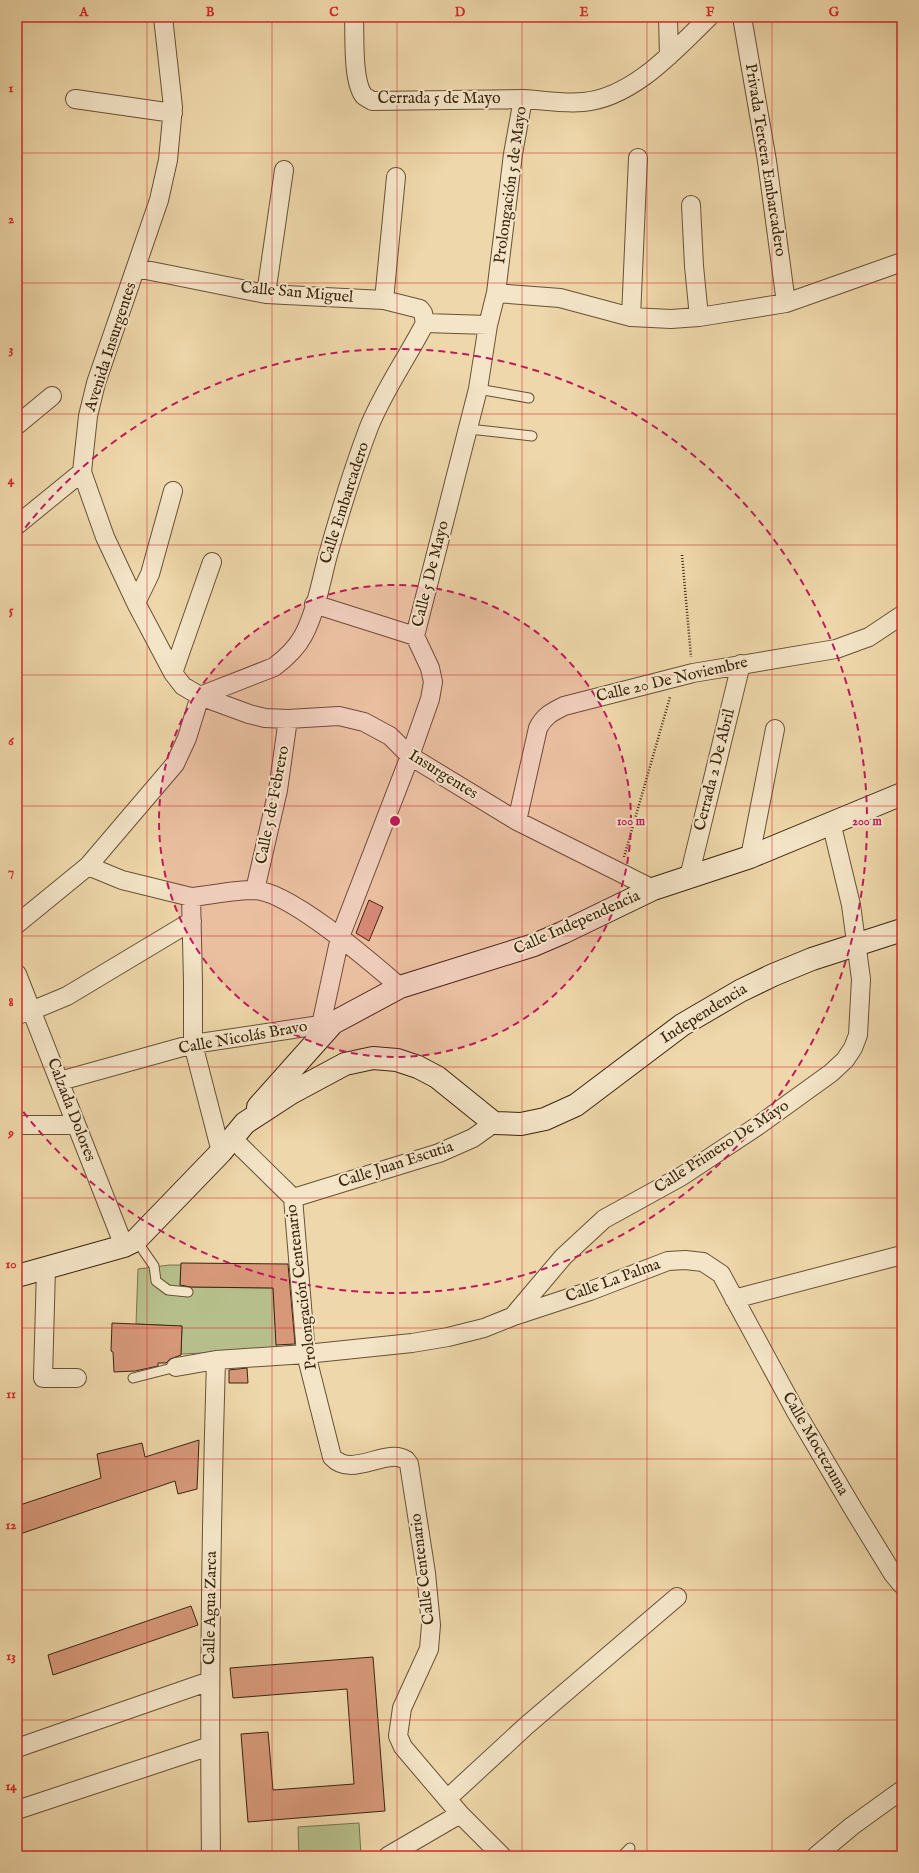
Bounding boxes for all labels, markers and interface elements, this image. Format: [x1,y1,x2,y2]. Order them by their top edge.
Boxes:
text: A [79,4,90,21]
text: B [206,4,215,21]
text: C [329,4,339,21]
text: D [455,4,466,21]
text: E [579,4,589,21]
text: F [706,4,715,21]
text: G [829,4,840,21]
street label: Privada Tercera Embarcadero [740,62,790,258]
text: 1 [9,80,14,97]
street label: Cerrada 5 de Mayo [377,89,501,109]
street label: Prolongación 5 de Mayo [490,105,532,265]
text: 2 [8,211,14,228]
street label: Calle San Miguel [240,278,355,308]
street label: Avenida Insurgentes [80,280,141,415]
text: 3 [9,341,14,358]
street label: Calle Embarcadero [316,439,374,566]
text: 4 [8,472,15,489]
street label: Calle 5 De Mayo [408,518,454,629]
text: 5 [9,602,14,619]
street label: Calle 20 De Noviembre [594,653,750,707]
street label: Cerrada 2 De Abril [690,706,740,833]
text: 6 [8,733,14,750]
street label: Calle 5 de Febrero [252,744,294,866]
street label: Insurgentes [405,746,482,804]
centre of rings [388,814,402,828]
text: 100 m [617,814,646,829]
text: 200 m [852,814,882,829]
text: 7 [8,864,14,881]
street label: Calle Independencia [511,886,643,960]
street label: Independencia [657,979,751,1049]
text: 8 [8,994,14,1011]
street label: Calle Nicolás Bravo [177,1017,309,1059]
street label: Calzada Dolores [42,1055,100,1165]
street label: Calle Primero De Mayo [651,1096,793,1198]
text: 9 [7,1125,14,1142]
street label: Calle Juan Escutia [336,1137,456,1193]
street label: Prolongación Centenario [282,1203,322,1371]
street label: Calle La Palma [563,1255,663,1307]
text: 10 [5,1256,17,1273]
text: 11 [6,1386,16,1403]
street label: Calle Moctezuma [777,1389,853,1499]
street label: Calle Centenario [406,1512,440,1626]
text: 12 [6,1517,16,1534]
street label: Calle Agua Zarca [200,1551,222,1665]
text: 13 [6,1648,16,1665]
text: 14 [5,1778,17,1795]

